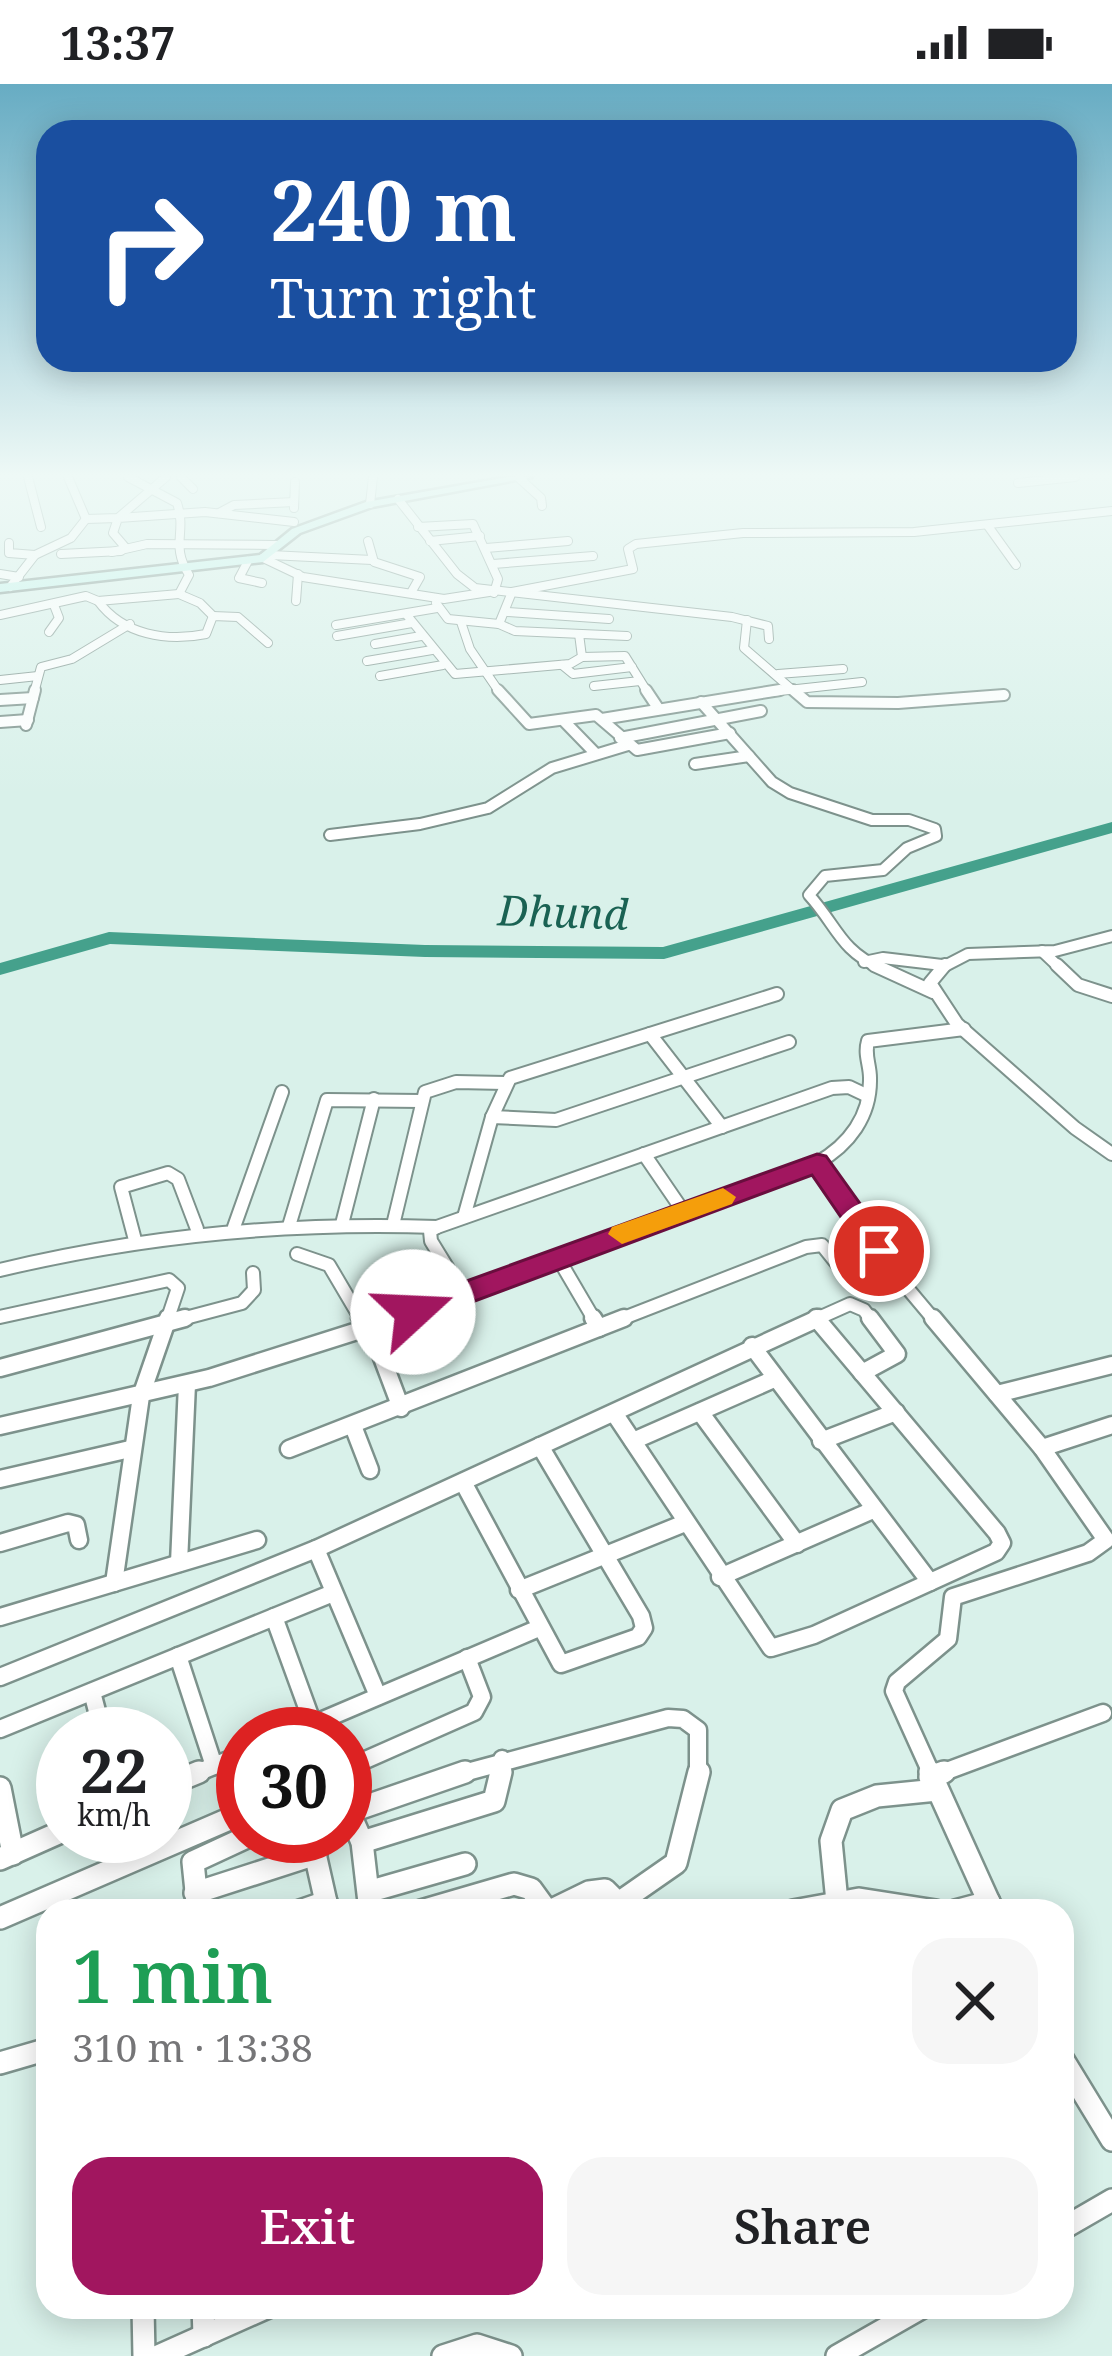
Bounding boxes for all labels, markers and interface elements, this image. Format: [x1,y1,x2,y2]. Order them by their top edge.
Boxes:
text: 13:37 [60,12,175,73]
text: 240 m [270,151,517,266]
icon: right [72,168,228,324]
text: Turn right [270,260,537,334]
water label: Dhund [496,880,630,942]
pin [828,1200,930,1302]
icon: arrive [846,1218,912,1284]
position arrow [350,1249,476,1375]
speed limit sign: 30 [216,1707,372,1863]
text: 22 [80,1729,148,1811]
text: km/h [77,1794,151,1835]
text: 1 min [72,1926,273,2024]
button: close [912,1938,1038,2064]
text: 310 m · 13:38 [72,2020,313,2073]
button: Exit [72,2157,543,2295]
button: Share [567,2157,1038,2295]

